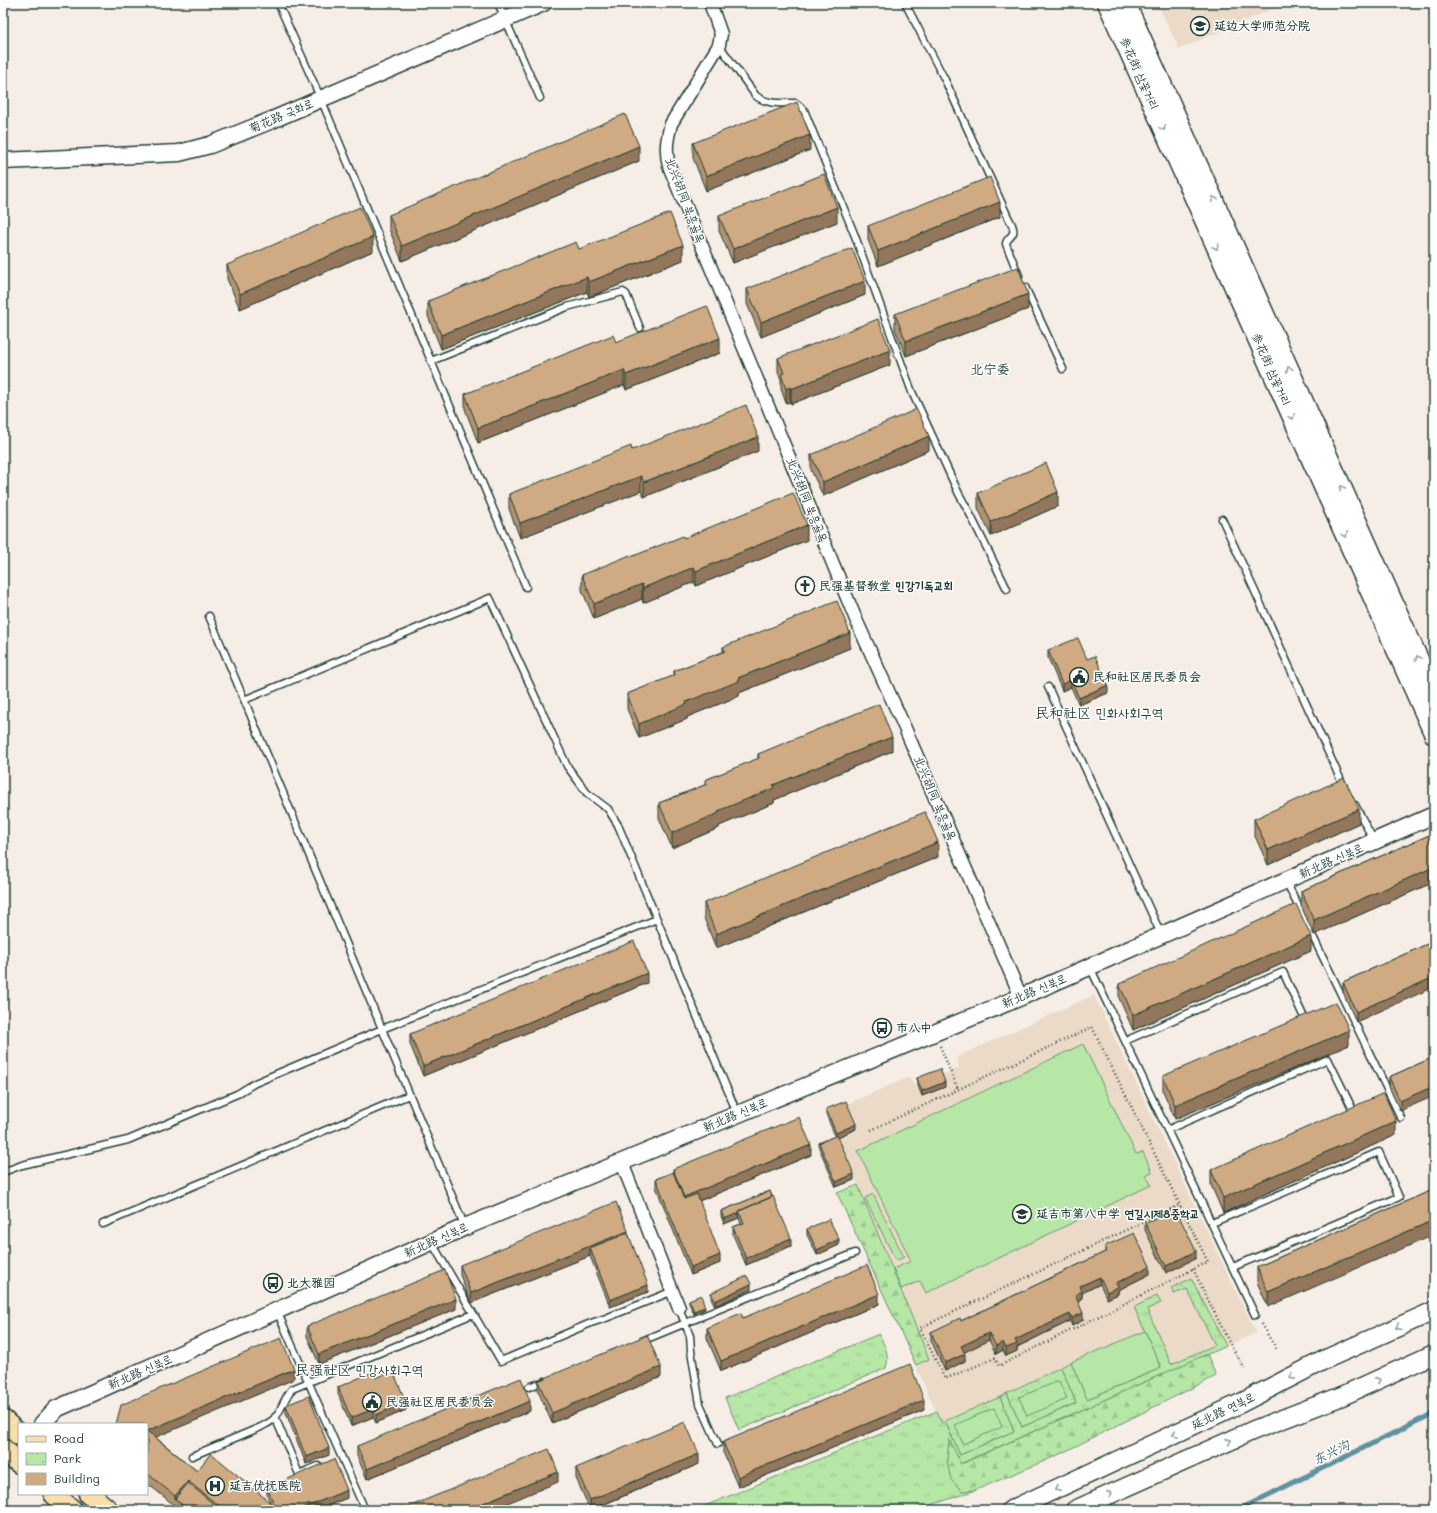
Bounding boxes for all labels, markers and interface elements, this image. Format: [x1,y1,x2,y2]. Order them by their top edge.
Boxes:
school or university icon: 延边大学师范分院 [1189,15,1211,37]
place label: 延边大学师范分院 [1214,17,1310,33]
street label: 参花街 삼꽃거리 [1117,33,1163,112]
street label: 菊花路 국화로 [246,94,315,136]
one-way arrow [1158,124,1166,131]
street label: 北兴胡同 북흥골목 [662,155,710,245]
one-way arrow [1210,196,1218,203]
one-way arrow [1211,242,1219,250]
street label: 参花街 삼꽃거리 [1249,329,1295,408]
district label: 北宁委 [970,360,1010,377]
one-way arrow [1286,366,1294,373]
one-way arrow [1287,412,1295,420]
street label: 北兴胡同 북흥골목 [784,455,832,545]
one-way arrow [1339,484,1347,491]
one-way arrow [1340,531,1348,539]
church icon: 民强基督教堂 민강기독교회 [794,575,816,597]
place label: 民强基督教堂 민강기독교회 [819,577,953,593]
one-way arrow [1415,654,1423,662]
public building icon: 民和社区居民委员会 [1068,666,1090,688]
place label: 民和社区居民委员会 [1093,668,1201,684]
district label: 民和社区 민화사회구역 [1035,703,1163,722]
street label: 北兴胡同 북흥골목 [911,753,961,842]
street label: 新北路 신북로 [1296,839,1365,881]
street label: 新北路 신북로 [999,969,1068,1011]
bus stop icon: 市八中 [871,1017,893,1039]
place label: 市八中 [896,1019,932,1035]
street label: 新北路 신북로 [700,1093,769,1135]
school or university icon: 延吉市第八中学 연길시제8중학교 [1011,1203,1033,1225]
place label: 延吉市第八中学 연길시제8중학교 [1036,1205,1199,1221]
street label: 新北路 신북로 [401,1218,470,1260]
bus stop icon: 北大雅园 [262,1272,284,1294]
place label: 北大雅园 [287,1274,335,1290]
one-way arrow [1395,1322,1403,1330]
street label: 新北路 신북로 [105,1350,174,1392]
district label: 民强社区 민강사회구역 [295,1360,423,1379]
one-way arrow [1288,1372,1296,1380]
one-way arrow [1373,1377,1381,1385]
street label: 延北路 연북로 [1188,1388,1257,1432]
public building icon: 民强社区居民委员会 [361,1391,383,1413]
place label: 民强社区居民委员会 [386,1393,494,1409]
legend [18,1423,148,1495]
one-way arrow [1171,1429,1179,1437]
text: Road [54,1430,84,1446]
water label: 东兴沟 [1310,1435,1353,1468]
one-way arrow [1224,1438,1232,1446]
text: Park [54,1450,81,1466]
text: Building [54,1470,100,1486]
hospital icon: 延吉优抚医院 [204,1475,226,1497]
place label: 延吉优抚医院 [229,1477,301,1493]
one-way arrow [1053,1484,1061,1492]
one-way arrow [1106,1491,1114,1499]

